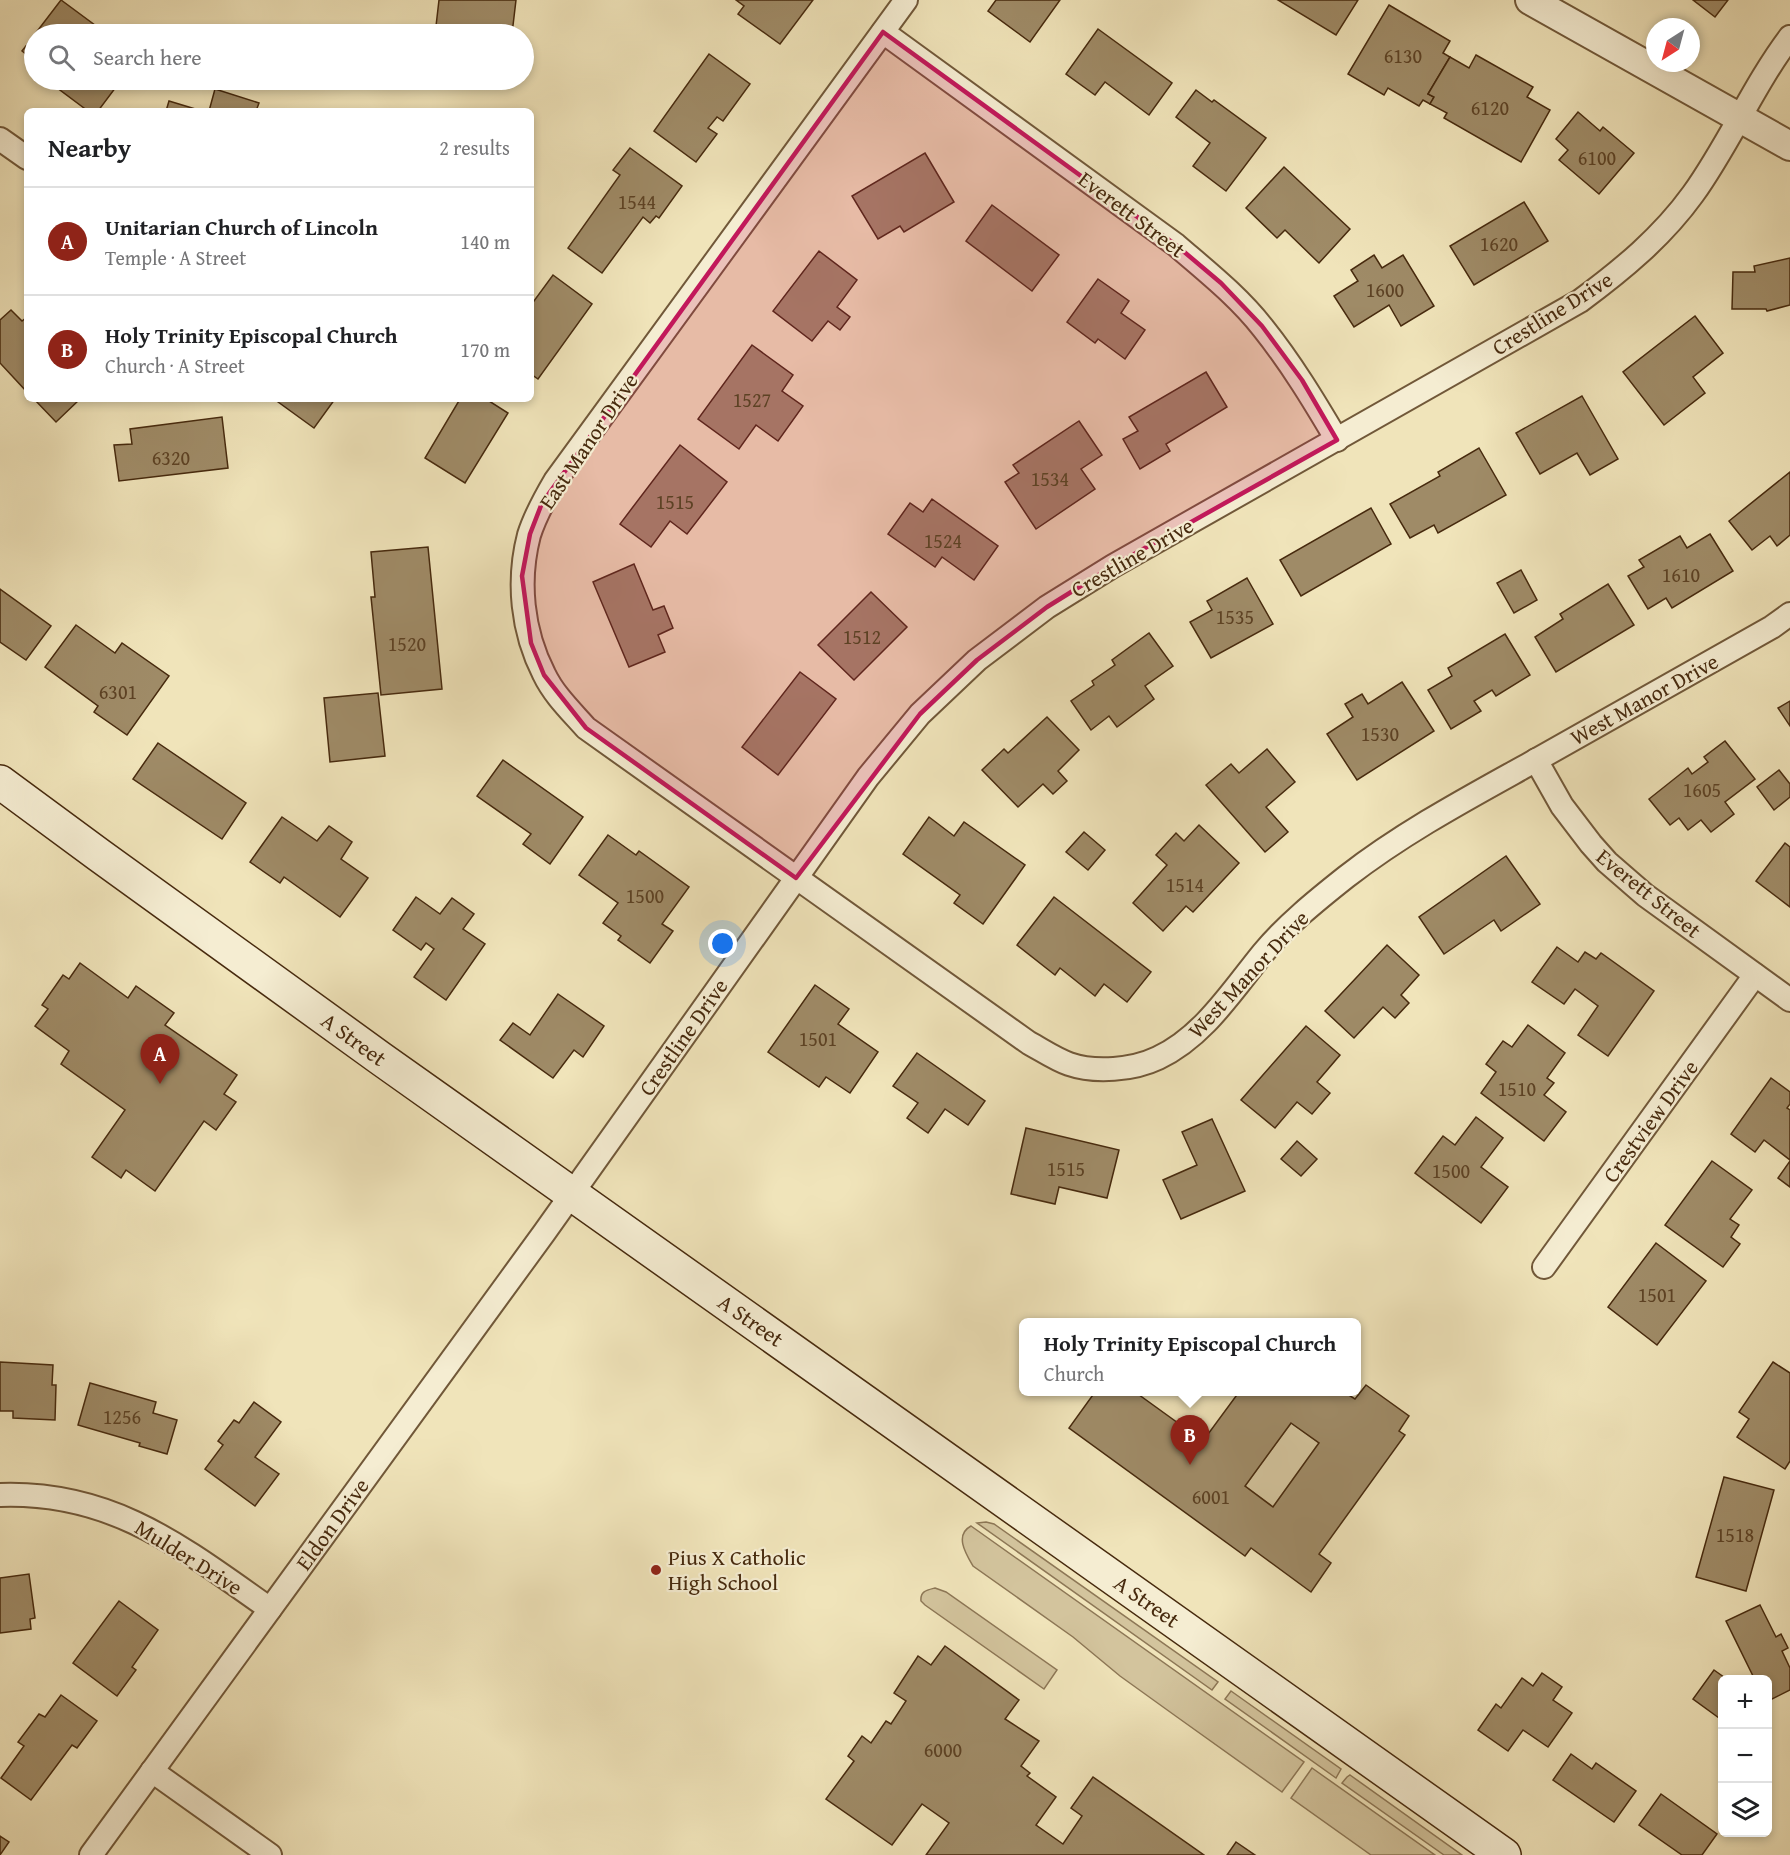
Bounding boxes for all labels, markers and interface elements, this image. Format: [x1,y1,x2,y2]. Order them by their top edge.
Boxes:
north arrow [1646,18,1700,72]
search box [24,24,534,90]
icon: search [45,41,78,74]
text: Search here [93,41,202,73]
house number: 6130 [1384,41,1422,70]
house number: 6120 [1471,93,1509,122]
text: Nearby [48,128,131,167]
text: 2 results [439,133,510,162]
house number: 6100 [1578,143,1616,172]
street label: Everett Street [1072,163,1193,265]
house number: 1544 [618,187,656,216]
text: Unitarian Church of Lincoln [105,211,378,243]
text: A [61,227,74,256]
text: 140 m [460,227,510,256]
house number: 1620 [1480,229,1518,258]
text: Temple · A Street [105,243,246,272]
street label: Crestline Drive [1486,263,1618,363]
house number: 1600 [1366,275,1404,304]
text: Holy Trinity Episcopal Church [105,319,398,351]
text: B [61,335,74,364]
text: 170 m [460,335,510,364]
text: Church · A Street [105,351,245,380]
street label: East Manor Drive [531,366,645,516]
house number: 1527 [733,385,771,414]
house number: 6320 [152,443,190,472]
house number: 1534 [1031,464,1069,493]
house number: 1515 [656,487,694,516]
street label: Crestline Drive [1065,509,1199,605]
house number: 1524 [924,526,962,555]
house number: 1610 [1662,560,1700,589]
house number: 1535 [1216,602,1254,631]
house number: 1512 [843,622,881,651]
house number: 1520 [388,629,426,658]
street label: West Manor Drive [1564,645,1724,753]
house number: 6301 [99,677,137,706]
house number: 1530 [1361,719,1399,748]
house number: 1605 [1683,775,1721,804]
street label: Everett Street [1590,841,1709,946]
house number: 1514 [1166,870,1204,899]
house number: 1500 [626,881,664,910]
street label: West Manor Drive [1180,903,1316,1045]
your location [708,929,737,958]
street label: Crestline Drive [631,972,735,1102]
street label: A Street [315,1004,393,1074]
house number: 1501 [799,1024,837,1053]
pin: A [140,1034,180,1084]
street label: Crestview Drive [1595,1053,1705,1189]
house number: 1510 [1498,1074,1536,1103]
house number: 1515 [1047,1154,1085,1183]
house number: 1500 [1432,1156,1470,1185]
house number: 1501 [1638,1280,1676,1309]
street label: A Street [712,1286,791,1354]
popup [1019,1318,1361,1396]
text: Holy Trinity Episcopal Church [1044,1327,1336,1359]
text: Church [1044,1359,1104,1388]
house number: 1256 [103,1402,141,1431]
pin: B [1170,1416,1210,1465]
street label: Eldon Drive [288,1471,376,1577]
house number: 6001 [1192,1482,1230,1511]
street label: Mulder Drive [129,1511,249,1603]
house number: 1518 [1716,1520,1754,1549]
place label: Pius X Catholic High School [668,1541,806,1598]
marker: Pius X Catholic High School [649,1563,663,1577]
street label: A Street [1108,1567,1187,1635]
map controls [1718,1675,1772,1837]
button: + [1718,1675,1772,1729]
button: − [1718,1729,1772,1783]
house number: 6000 [924,1735,962,1764]
button: layers [1718,1783,1772,1837]

